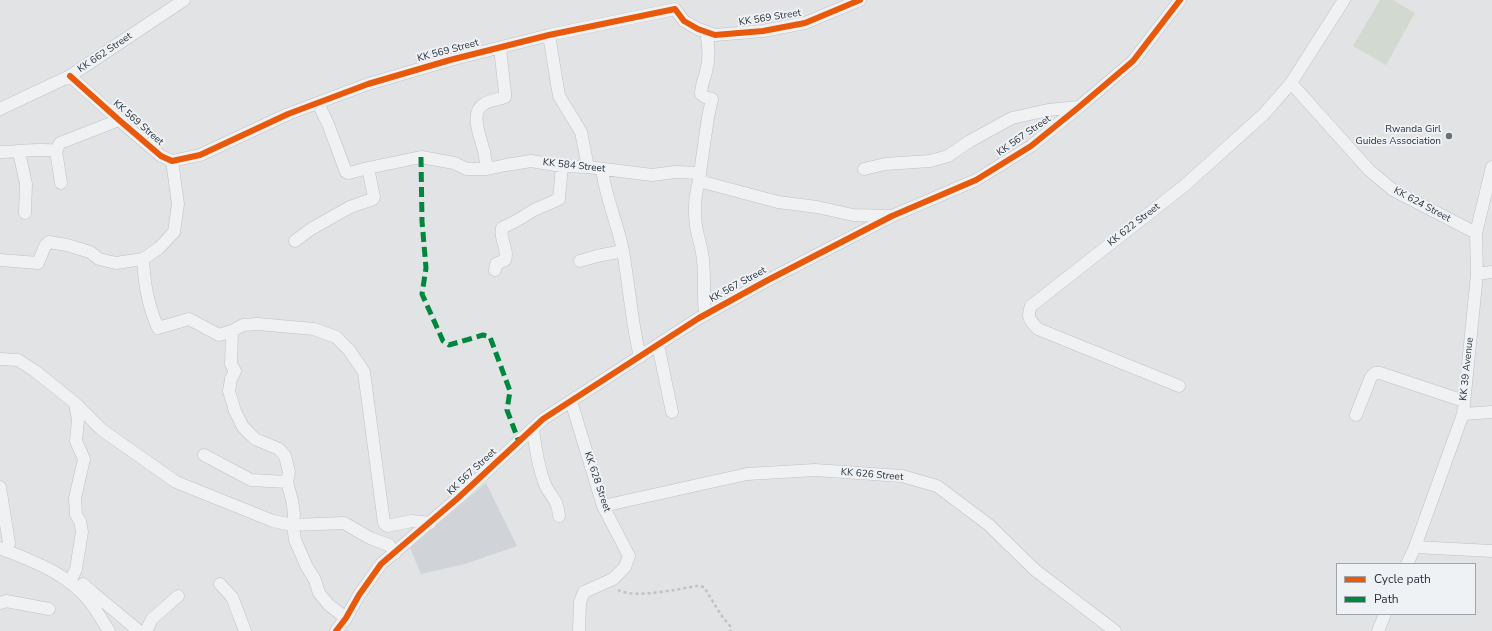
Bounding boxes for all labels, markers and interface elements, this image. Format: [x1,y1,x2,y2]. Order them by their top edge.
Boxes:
street label: KK 569 Street [738,7,802,29]
street label: KK 662 Street [76,30,134,76]
street label: KK 569 Street [416,37,480,65]
street label: KK 569 Street [110,98,166,148]
street label: KK 567 Street [995,113,1053,159]
place label: Rwanda Girl Guides Association [1356,124,1441,148]
marker: Rwanda Girl Guides Association [1444,131,1454,141]
street label: KK 584 Street [542,157,606,175]
street label: KK 624 Street [1391,185,1453,225]
street label: KK 622 Street [1106,201,1162,249]
street label: KK 567 Street [708,264,768,306]
street label: KK 39 Avenue [1458,337,1476,401]
street label: KK 567 Street [445,446,499,498]
street label: KK 628 Street [581,450,613,514]
street label: KK 626 Street [840,466,904,484]
legend [1336,563,1476,615]
text: Cycle path [1374,571,1431,587]
text: Path [1374,591,1399,607]

